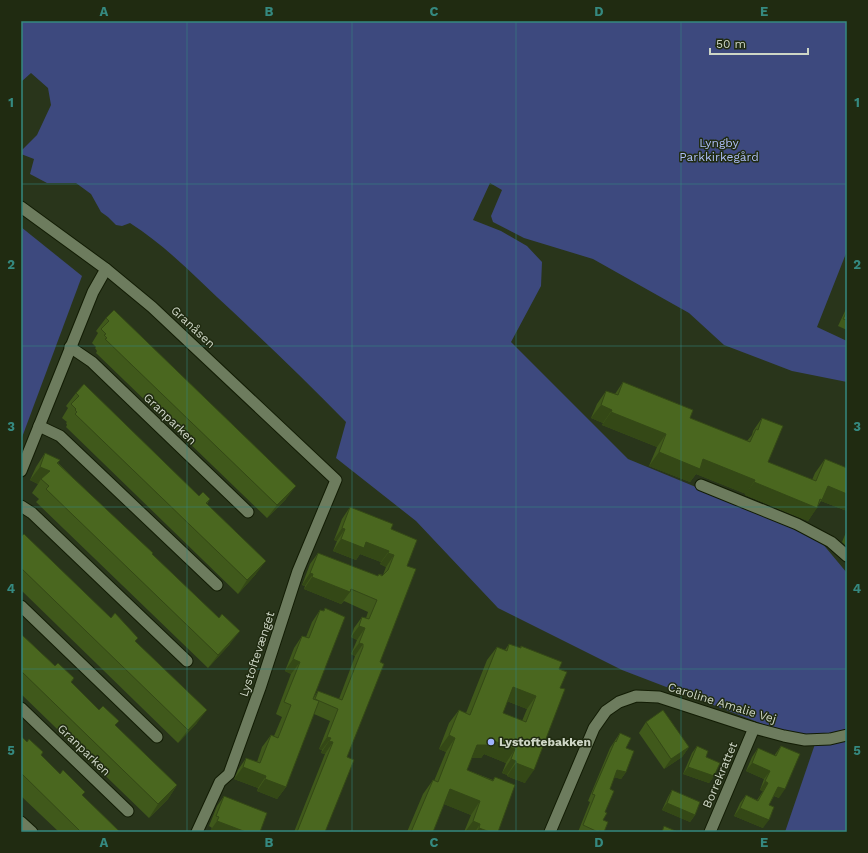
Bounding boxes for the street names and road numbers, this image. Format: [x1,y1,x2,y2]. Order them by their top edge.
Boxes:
street label: Granåsen [168,303,218,351]
street label: Granparken [141,390,199,448]
street label: Lystoftevænget [237,610,277,698]
street label: Caroline Amalie Vej [666,680,778,726]
street label: Granparken [55,721,113,779]
street label: Borrekrattet [700,740,740,810]

